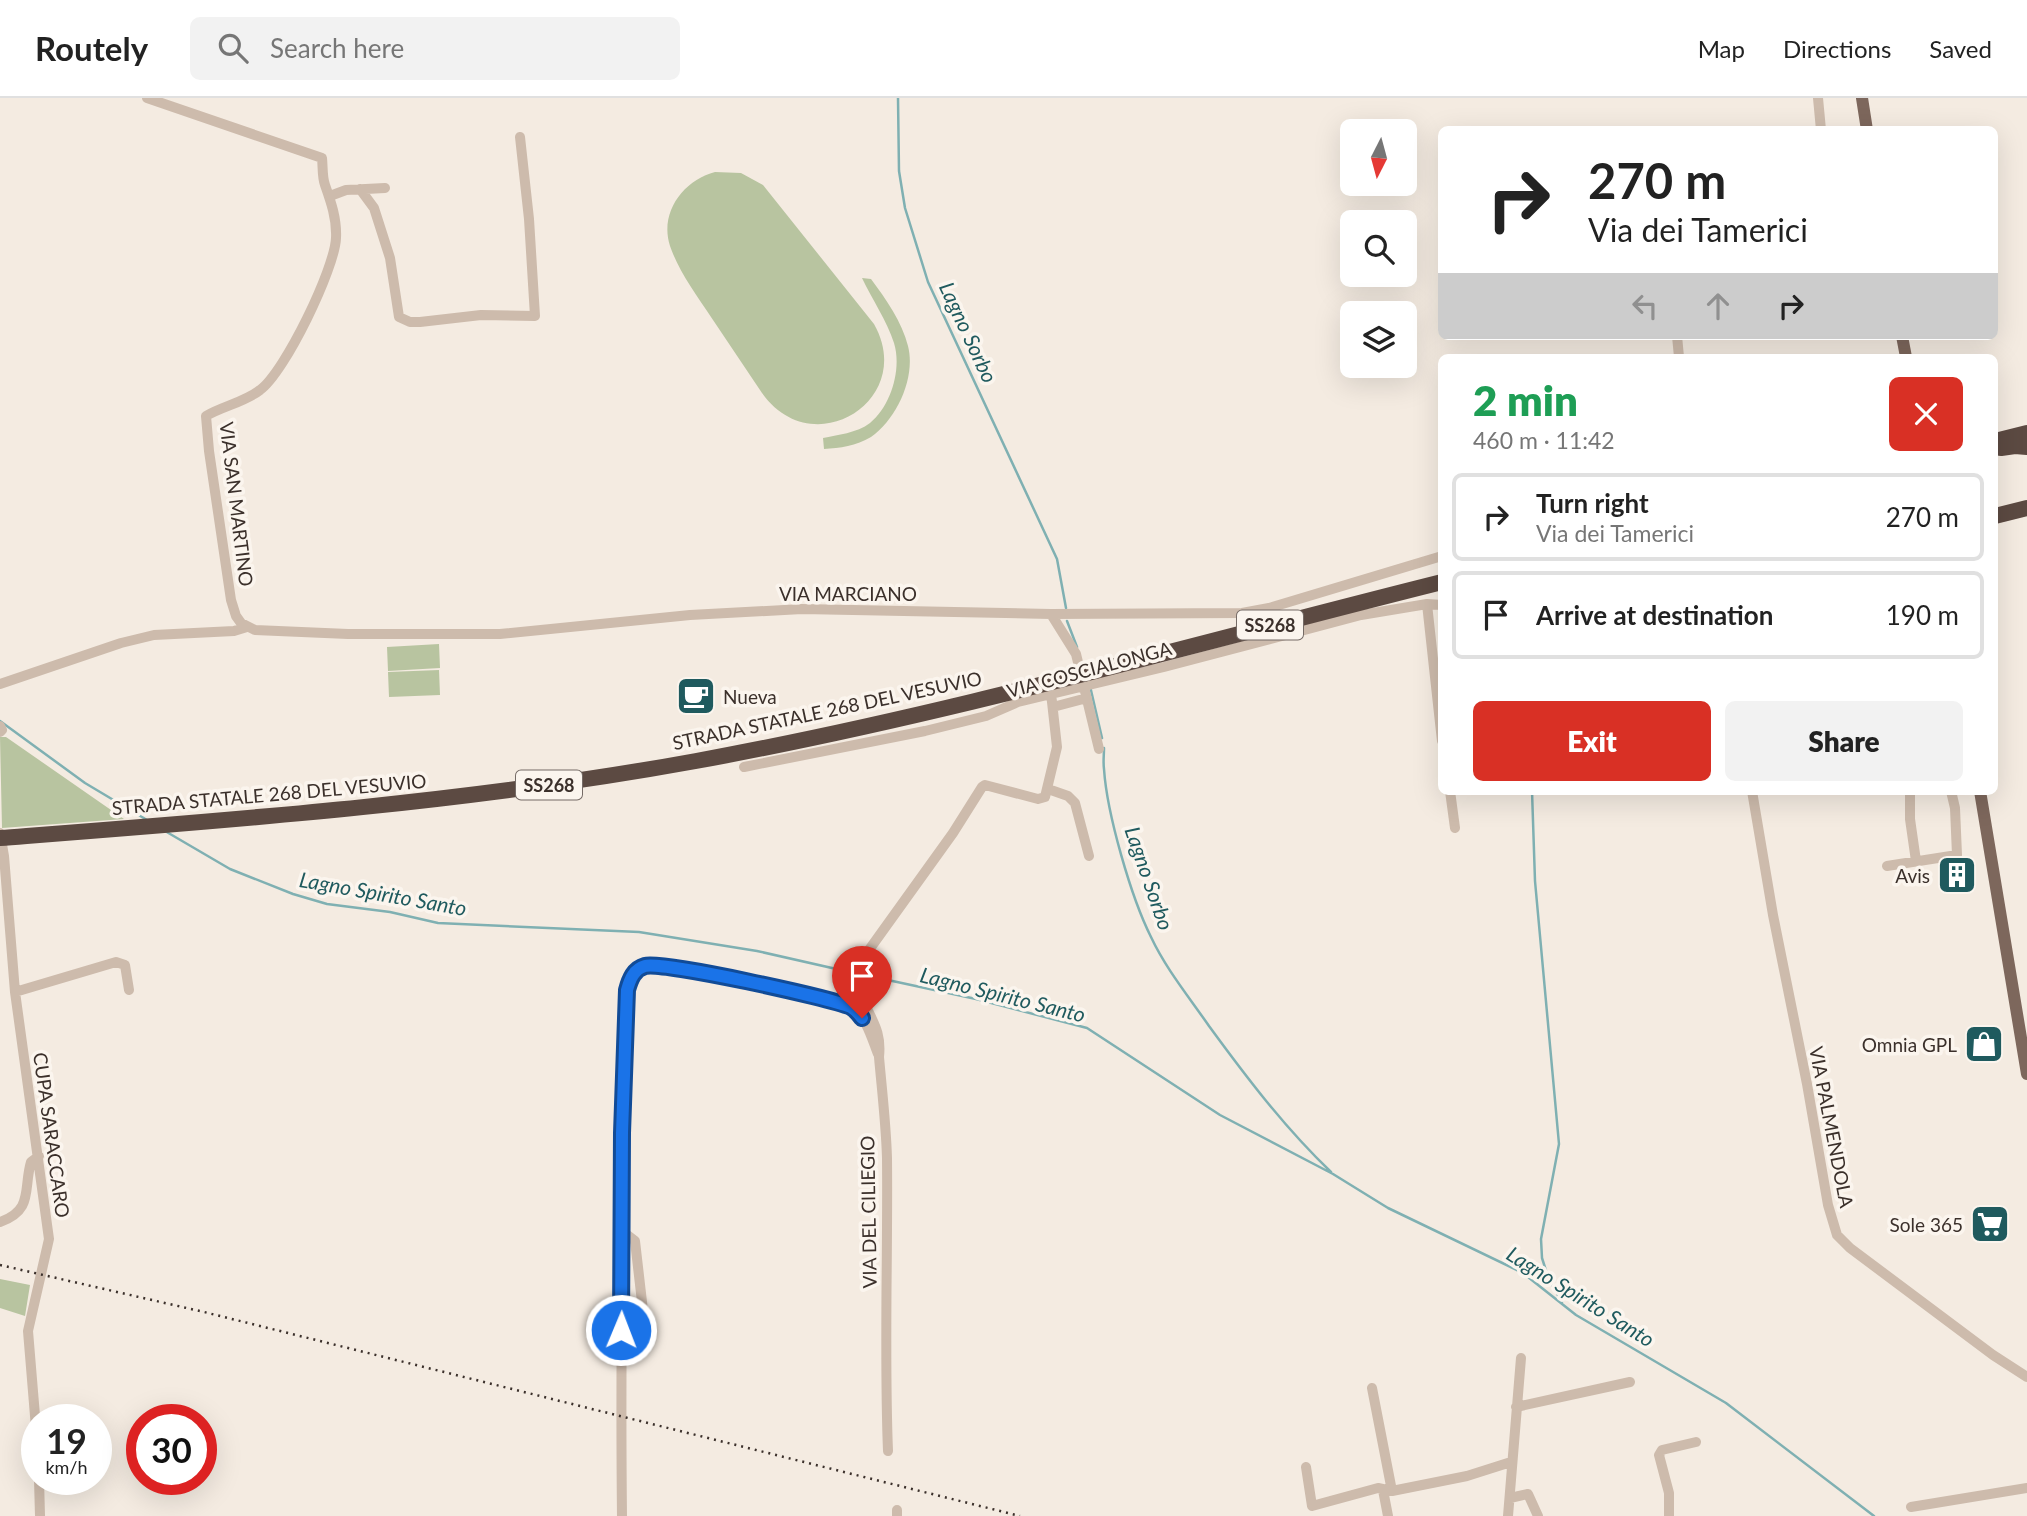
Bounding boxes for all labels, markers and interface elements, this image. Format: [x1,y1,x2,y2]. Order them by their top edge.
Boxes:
search box [190,17,680,80]
text: Routely [35,28,148,68]
icon: search [214,29,252,67]
text: Search here [270,32,404,64]
text: Map [1698,34,1745,63]
text: Directions [1783,34,1891,63]
text: Saved [1929,34,1992,63]
north arrow [1340,119,1418,196]
map controls [1340,119,1417,378]
text: 270 m [1588,151,1726,209]
icon: right [1473,154,1564,245]
button: search [1340,210,1417,287]
text: Via dei Tamerici [1588,210,1808,249]
water label: Lagno Sorbo [935,278,1003,386]
icon: left [1626,287,1664,325]
icon: ahead [1699,287,1737,325]
icon: right [1772,287,1810,325]
button: layers [1340,301,1417,378]
text: 2 min [1473,375,1578,425]
button: close [1889,377,1963,451]
street label: VIA SAN MARTINO [215,420,259,588]
text: 460 m · 11:42 [1473,426,1615,454]
text: Turn right [1536,487,1649,519]
icon: right [1477,498,1515,536]
text: 270 m [1886,501,1959,533]
text: Via dei Tamerici [1536,519,1694,547]
street label: VIA MARCIANO [779,582,917,605]
icon: arrive [1477,596,1515,634]
text: Arrive at destination [1536,599,1773,631]
text: 190 m [1886,599,1959,631]
road number: SS268 [1237,610,1303,640]
street label: VIA COSCIALONGA [1004,636,1174,702]
street label: STRADA STATALE 268 DEL VESUVIO [670,666,984,754]
cafe icon: Nueva [675,675,717,717]
place label: Nueva [723,685,777,708]
button: Exit [1473,701,1711,781]
button: Share [1725,701,1963,781]
street label: STRADA STATALE 268 DEL VESUVIO [111,769,427,819]
road number: SS268 [516,770,582,800]
water label: Lagno Sorbo [1121,823,1179,933]
building icon: Avis [1936,854,1978,896]
place label: Avis [1895,864,1930,887]
water label: Lagno Spirito Santo [297,866,469,920]
pin [832,946,892,1018]
icon: arrive [843,957,881,995]
water label: Lagno Spirito Santo [918,961,1088,1027]
shop icon: Omnia GPL [1963,1023,2005,1065]
place label: Omnia GPL [1862,1033,1957,1056]
street label: VIA PALMENDOLA [1805,1044,1859,1210]
street label: CUPA SARACCARO [29,1051,75,1219]
street label: VIA DEL CILIEGIO [855,1135,881,1289]
supermarket icon: Sole 365 [1969,1203,2011,1245]
place label: Sole 365 [1890,1213,1963,1236]
water label: Lagno Spirito Santo [1503,1241,1660,1352]
position arrow [584,1293,658,1367]
speed limit sign: 30 [126,1404,217,1495]
text: 19 [46,1419,87,1461]
text: km/h [45,1456,88,1478]

